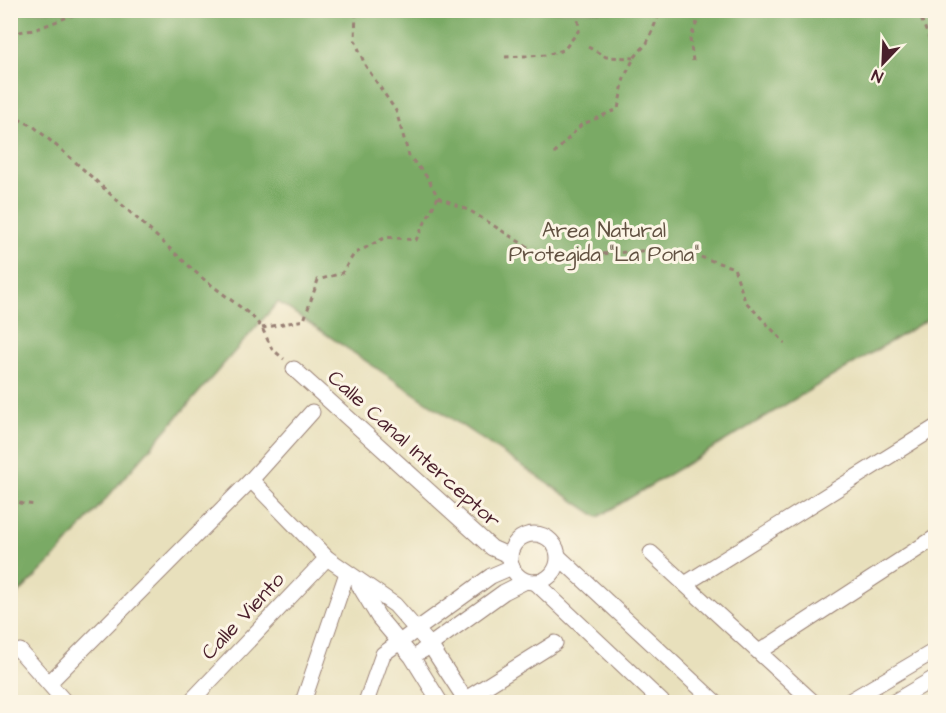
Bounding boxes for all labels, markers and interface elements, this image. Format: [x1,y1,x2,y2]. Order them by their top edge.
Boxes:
north arrow [853,33,913,93]
text: N [869,64,886,88]
park label: Area Natural Protegida "La Pona" [509,216,699,271]
street label: Calle Canal Interceptor [320,363,507,536]
street label: Calle Viento [195,566,291,666]

